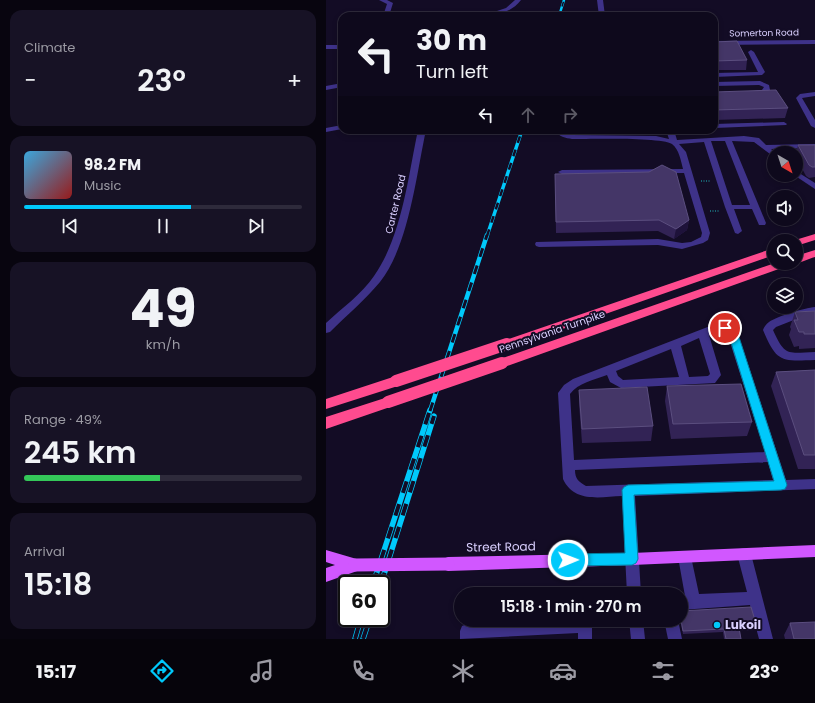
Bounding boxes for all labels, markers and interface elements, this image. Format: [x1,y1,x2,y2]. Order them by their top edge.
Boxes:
text: 30 m [416,21,487,60]
street label: Somerton Road [729,26,799,40]
icon: left [350,28,402,80]
text: Climate [24,38,75,57]
text: 23° [137,59,186,102]
text: Turn left [416,59,488,84]
text: − [24,65,36,96]
text: + [287,65,302,96]
icon: left [475,104,497,126]
icon: ahead [517,104,539,126]
icon: right [559,104,581,126]
north arrow [767,146,803,182]
map controls [767,146,803,314]
text: 98.2 FM [84,154,141,175]
street label: Carter Road [381,173,410,235]
text: Music [84,176,121,195]
button: sound [767,190,803,226]
icon: previous [59,215,81,237]
icon: pause [152,215,174,237]
icon: next [245,215,267,237]
button: search [767,234,803,270]
text: 49 [129,272,197,345]
button: layers [767,278,803,314]
street label: Pennsylvania Turnpike [497,306,607,357]
pin [708,311,742,345]
icon: arrive [714,317,736,339]
text: km/h [146,335,180,354]
text: Range · 49% [24,410,102,429]
text: 245 km [24,431,136,474]
street label: Street Road [466,537,536,556]
position arrow [547,539,589,581]
text: Arrival [24,542,65,561]
text: 15:18 [24,563,92,606]
speed limit sign: 60 [338,575,390,627]
text: 15:18 · 1 min · 270 m [500,596,642,617]
place label: Lukoil [725,616,761,633]
marker: Lukoil [712,620,722,630]
icon: directions [148,657,176,685]
icon: music [248,657,276,685]
icon: phone [349,657,377,685]
icon: climate [449,657,477,685]
icon: car [549,657,577,685]
icon: filters [649,657,677,685]
text: 15:17 [36,659,76,684]
text: 23° [749,659,779,684]

